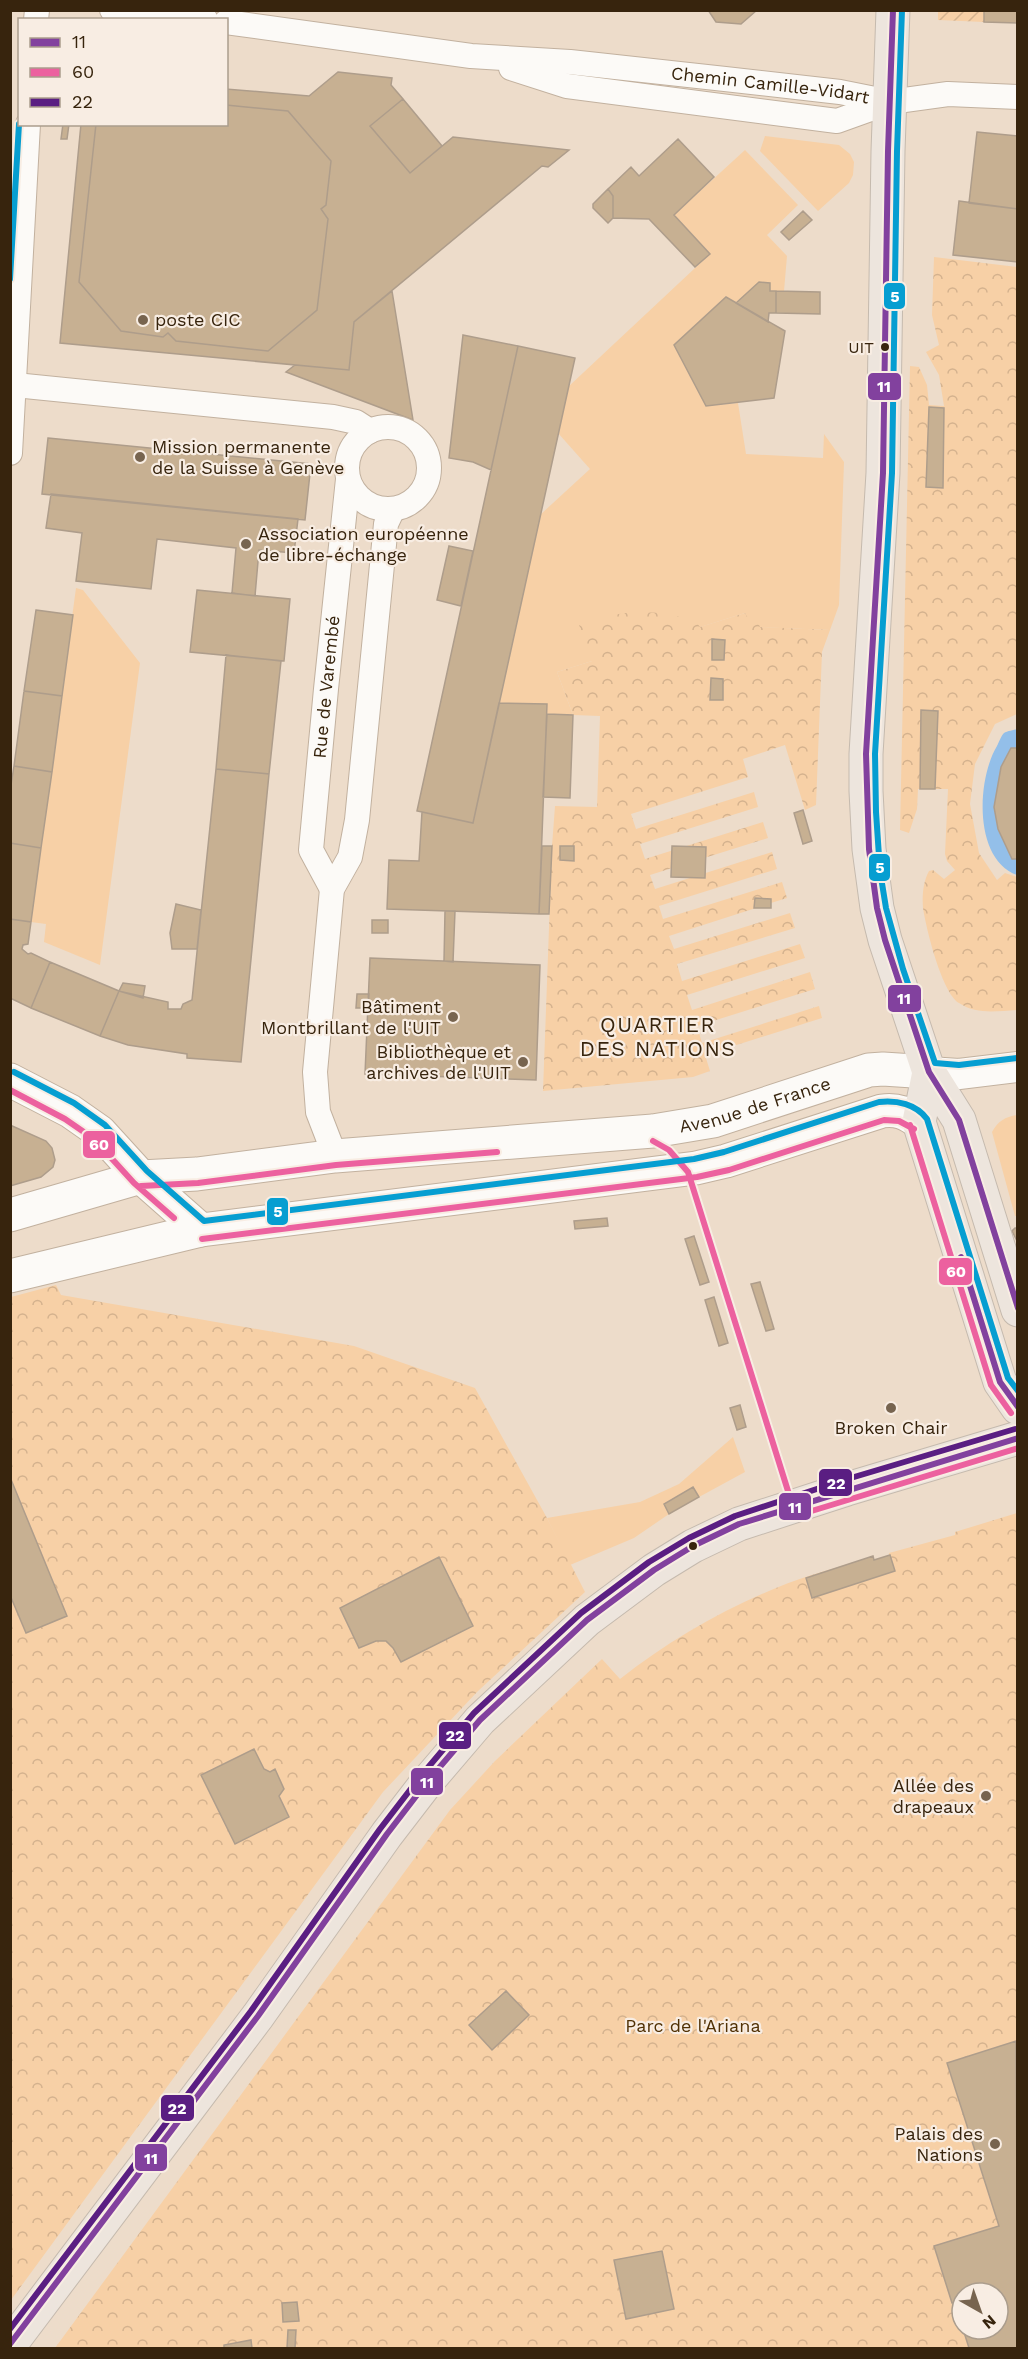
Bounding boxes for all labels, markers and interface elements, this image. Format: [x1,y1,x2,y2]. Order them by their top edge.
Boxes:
legend [18,18,228,126]
text: 11 [72,31,86,52]
text: 60 [72,61,94,82]
street label: Chemin Camille-Vidart [670,62,872,108]
text: 22 [72,91,93,112]
line badge: 5 [883,282,906,310]
text: 5 [890,287,900,306]
place label: poste CIC [155,309,241,330]
marker: poste CIC [136,313,150,327]
place label: UIT [848,338,874,357]
marker: UIT [879,341,891,353]
line badge: 11 [867,372,902,401]
text: 11 [877,377,891,396]
place label: Mission permanente de la Suisse à Genève [152,436,344,478]
marker: Mission permanente de la Suisse à Genève [133,450,147,464]
place label: Association européenne de libre-échange [258,523,469,565]
marker: Association européenne de libre-échange [239,537,253,551]
street label: Rue de Varembé [309,614,344,759]
line badge: 5 [868,853,891,882]
text: 5 [875,858,885,877]
line badge: 11 [887,984,922,1013]
text: 11 [897,989,911,1008]
place label: Bâtiment Montbrillant de l'UIT [261,996,441,1038]
marker: Bâtiment Montbrillant de l'UIT [446,1010,460,1024]
district label: QUARTIER DES NATIONS [580,1012,736,1061]
place label: Bibliothèque et archives de l'UIT [366,1041,511,1083]
marker: Bibliothèque et archives de l'UIT [516,1055,530,1069]
street label: Avenue de France [678,1072,833,1136]
line badge: 60 [82,1130,116,1159]
text: 60 [89,1135,109,1154]
line badge: 5 [266,1197,289,1226]
text: 5 [273,1202,283,1221]
line badge: 60 [938,1257,973,1286]
text: 60 [946,1262,966,1281]
marker: Broken Chair [884,1401,898,1415]
place label: Broken Chair [835,1417,947,1438]
line badge: 22 [818,1468,853,1497]
text: 22 [826,1474,846,1493]
line badge: 11 [778,1492,812,1521]
text: 11 [788,1498,802,1517]
unlabelled marker [687,1540,699,1552]
line badge: 22 [438,1721,472,1750]
text: 22 [445,1726,465,1745]
line badge: 11 [410,1767,444,1796]
text: 11 [420,1773,434,1792]
place label: Allée des drapeaux [893,1775,974,1817]
marker: Allée des drapeaux [979,1789,993,1803]
park label: Parc de l'Ariana [625,2015,761,2036]
line badge: 22 [160,2094,195,2122]
text: 22 [167,2099,187,2118]
place label: Palais des Nations [895,2123,983,2165]
marker: Palais des Nations [988,2137,1002,2151]
line badge: 11 [134,2143,168,2172]
text: 11 [144,2149,158,2168]
north arrow [950,2281,1010,2341]
text: N [979,2311,1000,2333]

